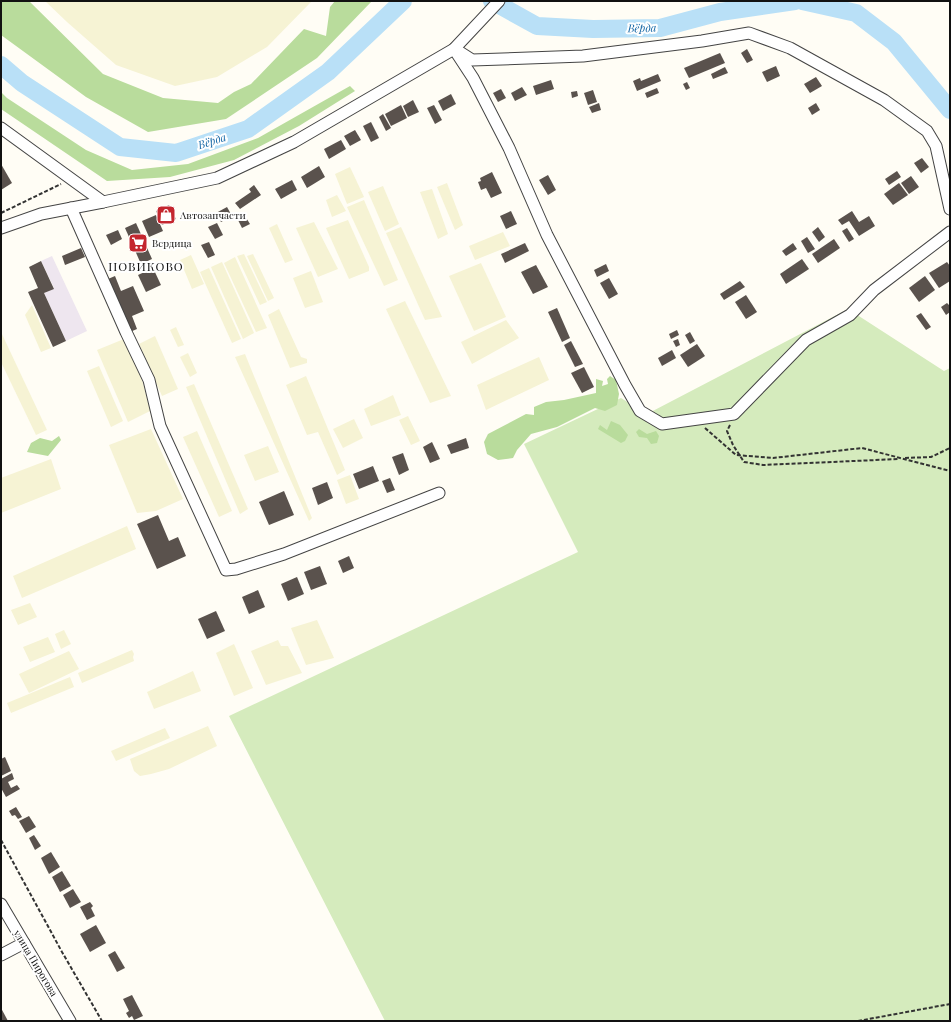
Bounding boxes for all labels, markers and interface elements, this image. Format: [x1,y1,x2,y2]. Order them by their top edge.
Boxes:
water label: Вёрда [626,20,657,35]
water label: Вёрда [195,129,228,152]
shop icon: Автозапчасти [155,204,177,226]
place label: Автозапчасти [179,208,246,222]
supermarket icon: Вердица [127,232,149,254]
place label: Вердица [152,236,192,250]
district label: НОВИКОВО [108,258,184,274]
street label: улица Пирогова [10,926,61,999]

